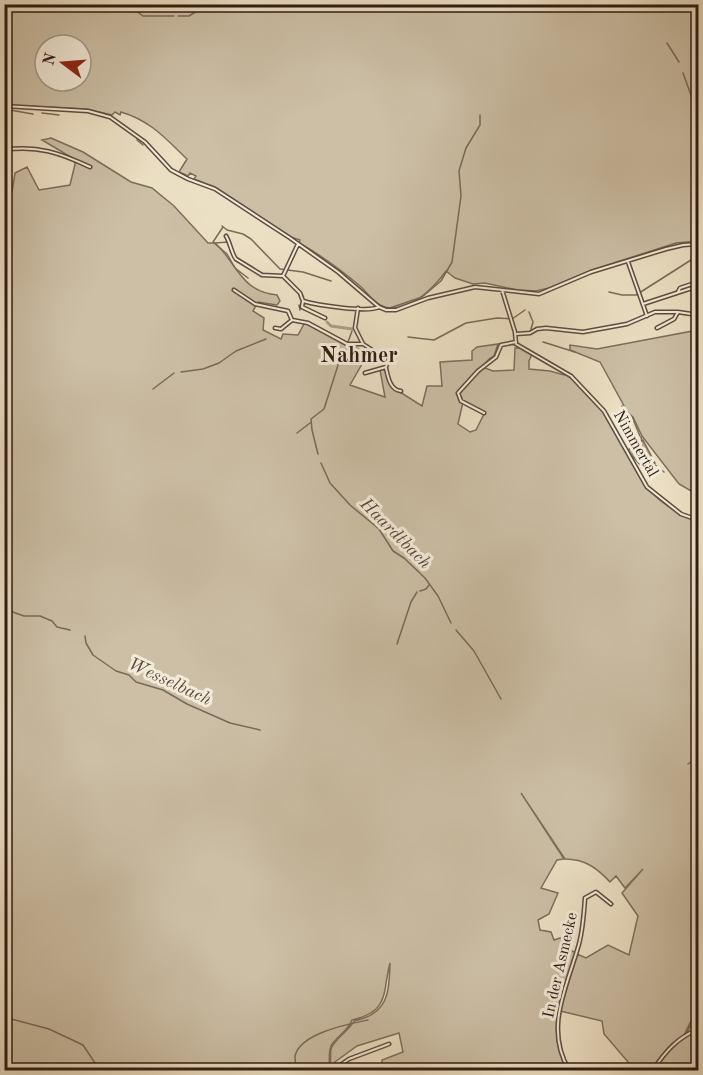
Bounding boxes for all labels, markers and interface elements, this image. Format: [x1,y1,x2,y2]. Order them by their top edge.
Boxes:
north arrow [33,33,93,93]
text: N [41,51,60,68]
district label: Nahmer [320,345,398,367]
street label: Nimmertal [610,408,661,480]
water label: Haardtbach [356,494,434,573]
water label: Wesselbach [125,655,214,709]
street label: In der Asmecke [541,911,581,1020]

